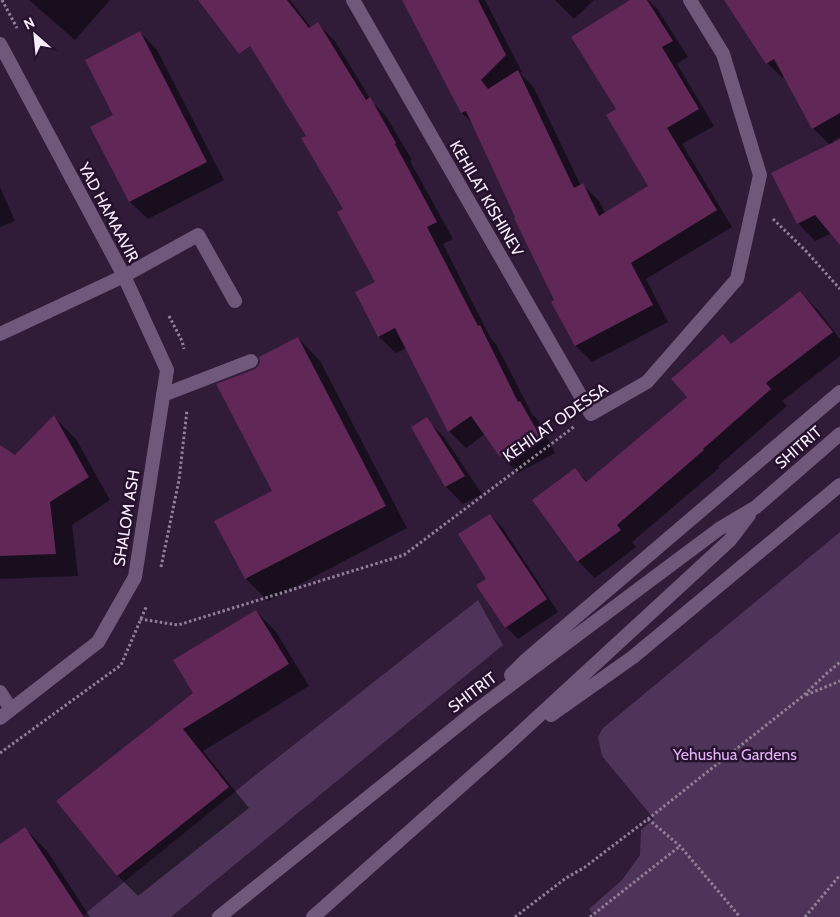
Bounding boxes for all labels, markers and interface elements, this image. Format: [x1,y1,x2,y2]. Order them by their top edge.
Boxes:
north arrow [10,10,60,60]
text: N [21,13,38,34]
street label: KEHILAT KISHINEV [446,137,527,260]
street label: YAD HAMAAVIR [74,158,143,265]
street label: KEHILAT ODESSA [499,379,612,466]
street label: SHITRIT [771,422,826,473]
street label: SHALOM ASH [109,468,144,568]
street label: SHITRIT [444,668,501,717]
park label: Yehushua Gardens [672,745,797,764]

